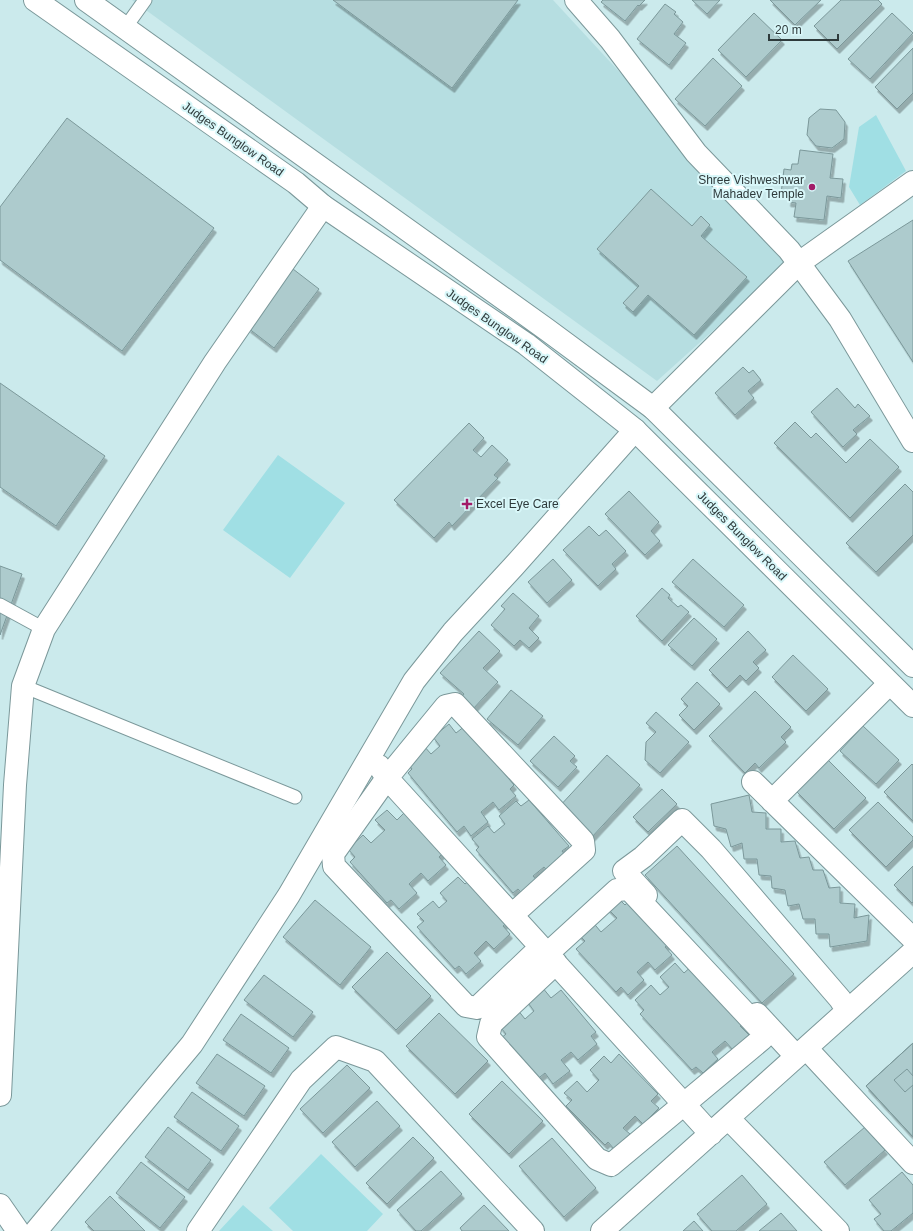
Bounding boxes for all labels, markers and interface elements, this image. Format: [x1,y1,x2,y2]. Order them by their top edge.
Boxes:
scale bar [769,16,838,42]
text: 20 m [775,23,802,37]
street label: Judges Bunglow Road [180,99,286,179]
place label: Shree Vishweshwar Mahadev Temple [698,173,804,201]
marker: Shree Vishweshwar Mahadev Temple [807,182,817,192]
street label: Judges Bunglow Road [444,286,550,366]
street label: Judges Bunglow Road [695,489,789,583]
place label: Excel Eye Care [476,497,559,511]
marker: Excel Eye Care [461,498,473,510]

